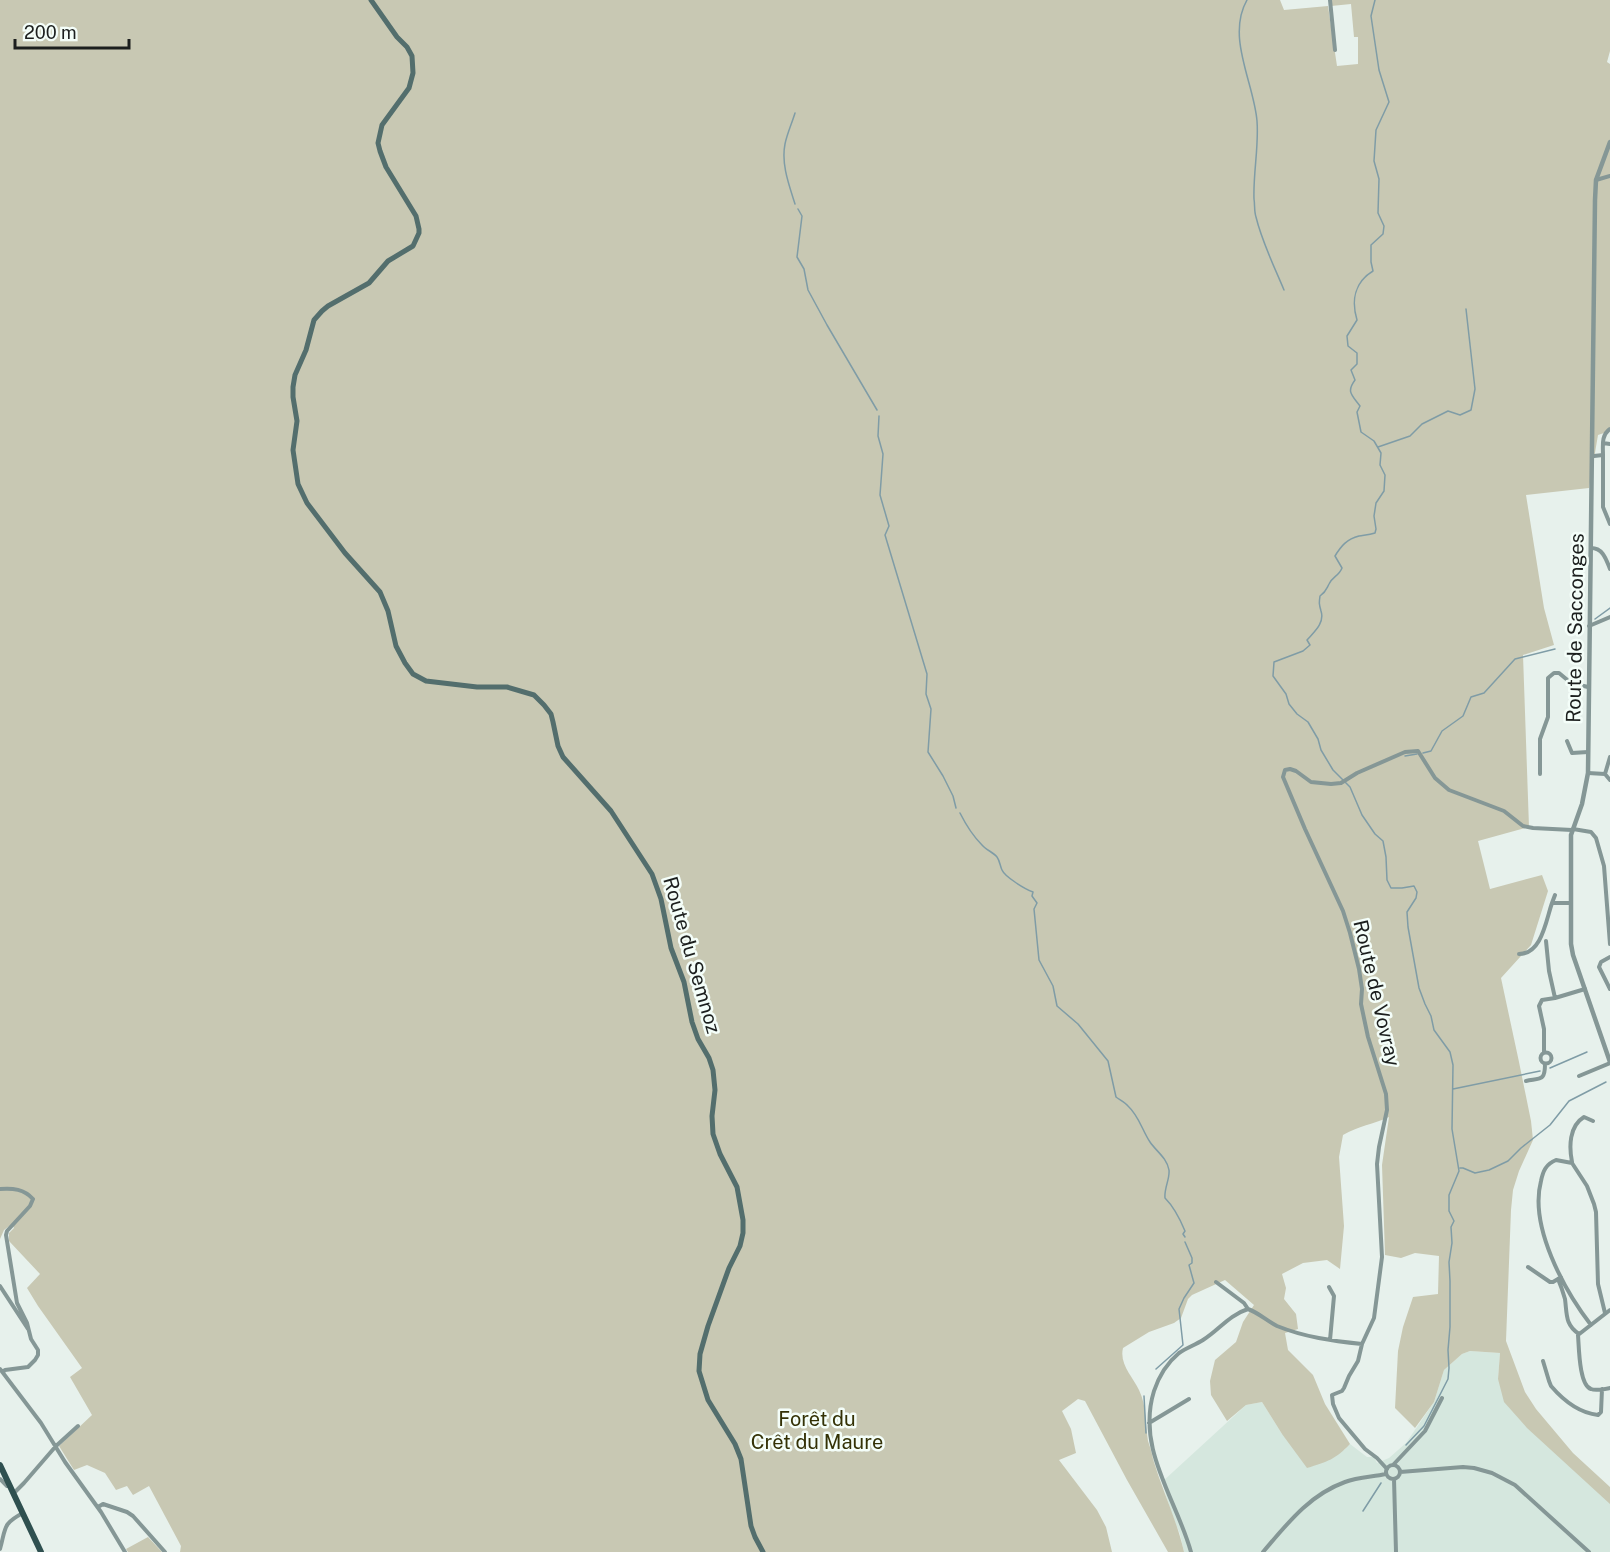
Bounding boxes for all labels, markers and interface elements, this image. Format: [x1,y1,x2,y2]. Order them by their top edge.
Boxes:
scale bar [15,12,129,50]
text: 200 m [24,22,77,43]
street label: Route de Sacconges [1561,533,1589,723]
street label: Route du Semnoz [658,874,726,1036]
street label: Route de Vovray [1348,917,1406,1069]
park label: Forêt du Crêt du Maure [751,1407,883,1454]

